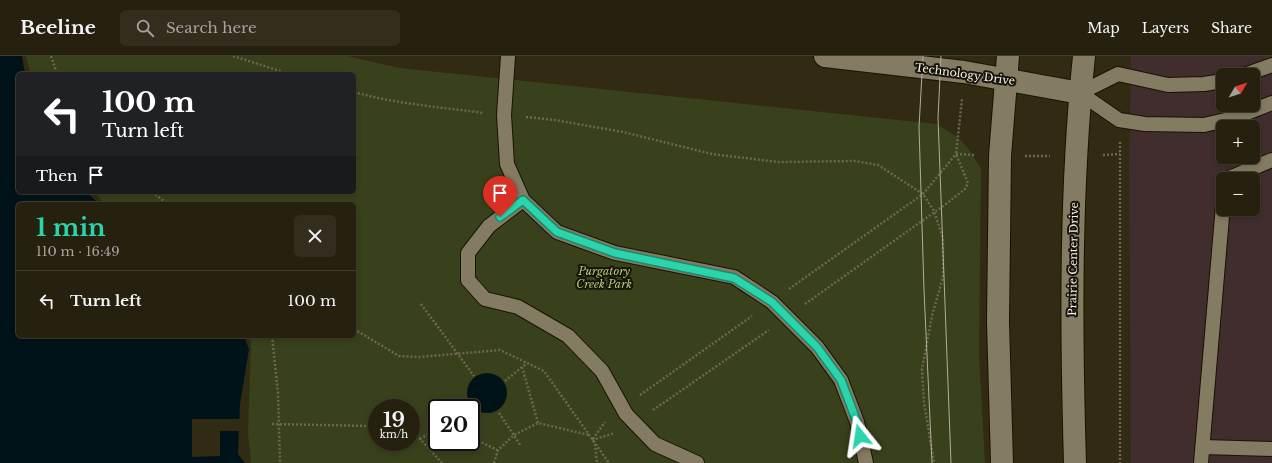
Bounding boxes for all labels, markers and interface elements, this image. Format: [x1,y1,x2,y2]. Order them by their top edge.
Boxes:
search box [120,10,400,46]
text: Beeline [20,16,96,39]
icon: search [134,17,156,39]
text: Search here [166,18,257,37]
text: Map [1087,19,1120,37]
text: Layers [1142,19,1189,37]
text: Share [1211,19,1252,37]
street label: Technology Drive [914,60,1016,88]
north arrow [1216,68,1260,112]
map controls [1216,68,1260,216]
text: 100 m [102,85,195,120]
icon: left [36,88,88,140]
text: Turn left [102,120,184,142]
button: + [1216,120,1260,164]
icon: arrive [85,164,107,186]
text: Then [36,166,77,185]
button: − [1216,172,1260,216]
pin [483,176,517,217]
icon: arrive [489,182,511,204]
street label: Prairie Center Drive [1065,202,1081,316]
text: 1 min [36,213,106,242]
button: close [294,215,336,257]
text: 110 m · 16:49 [36,243,120,260]
park label: Purgatory Creek Park [576,264,632,291]
icon: left [36,290,58,312]
text: Turn left [70,291,141,310]
text: 100 m [287,291,336,310]
speed limit sign: 20 [428,399,480,451]
text: 19 [383,408,405,432]
position arrow [839,415,881,457]
text: km/h [380,428,408,441]

